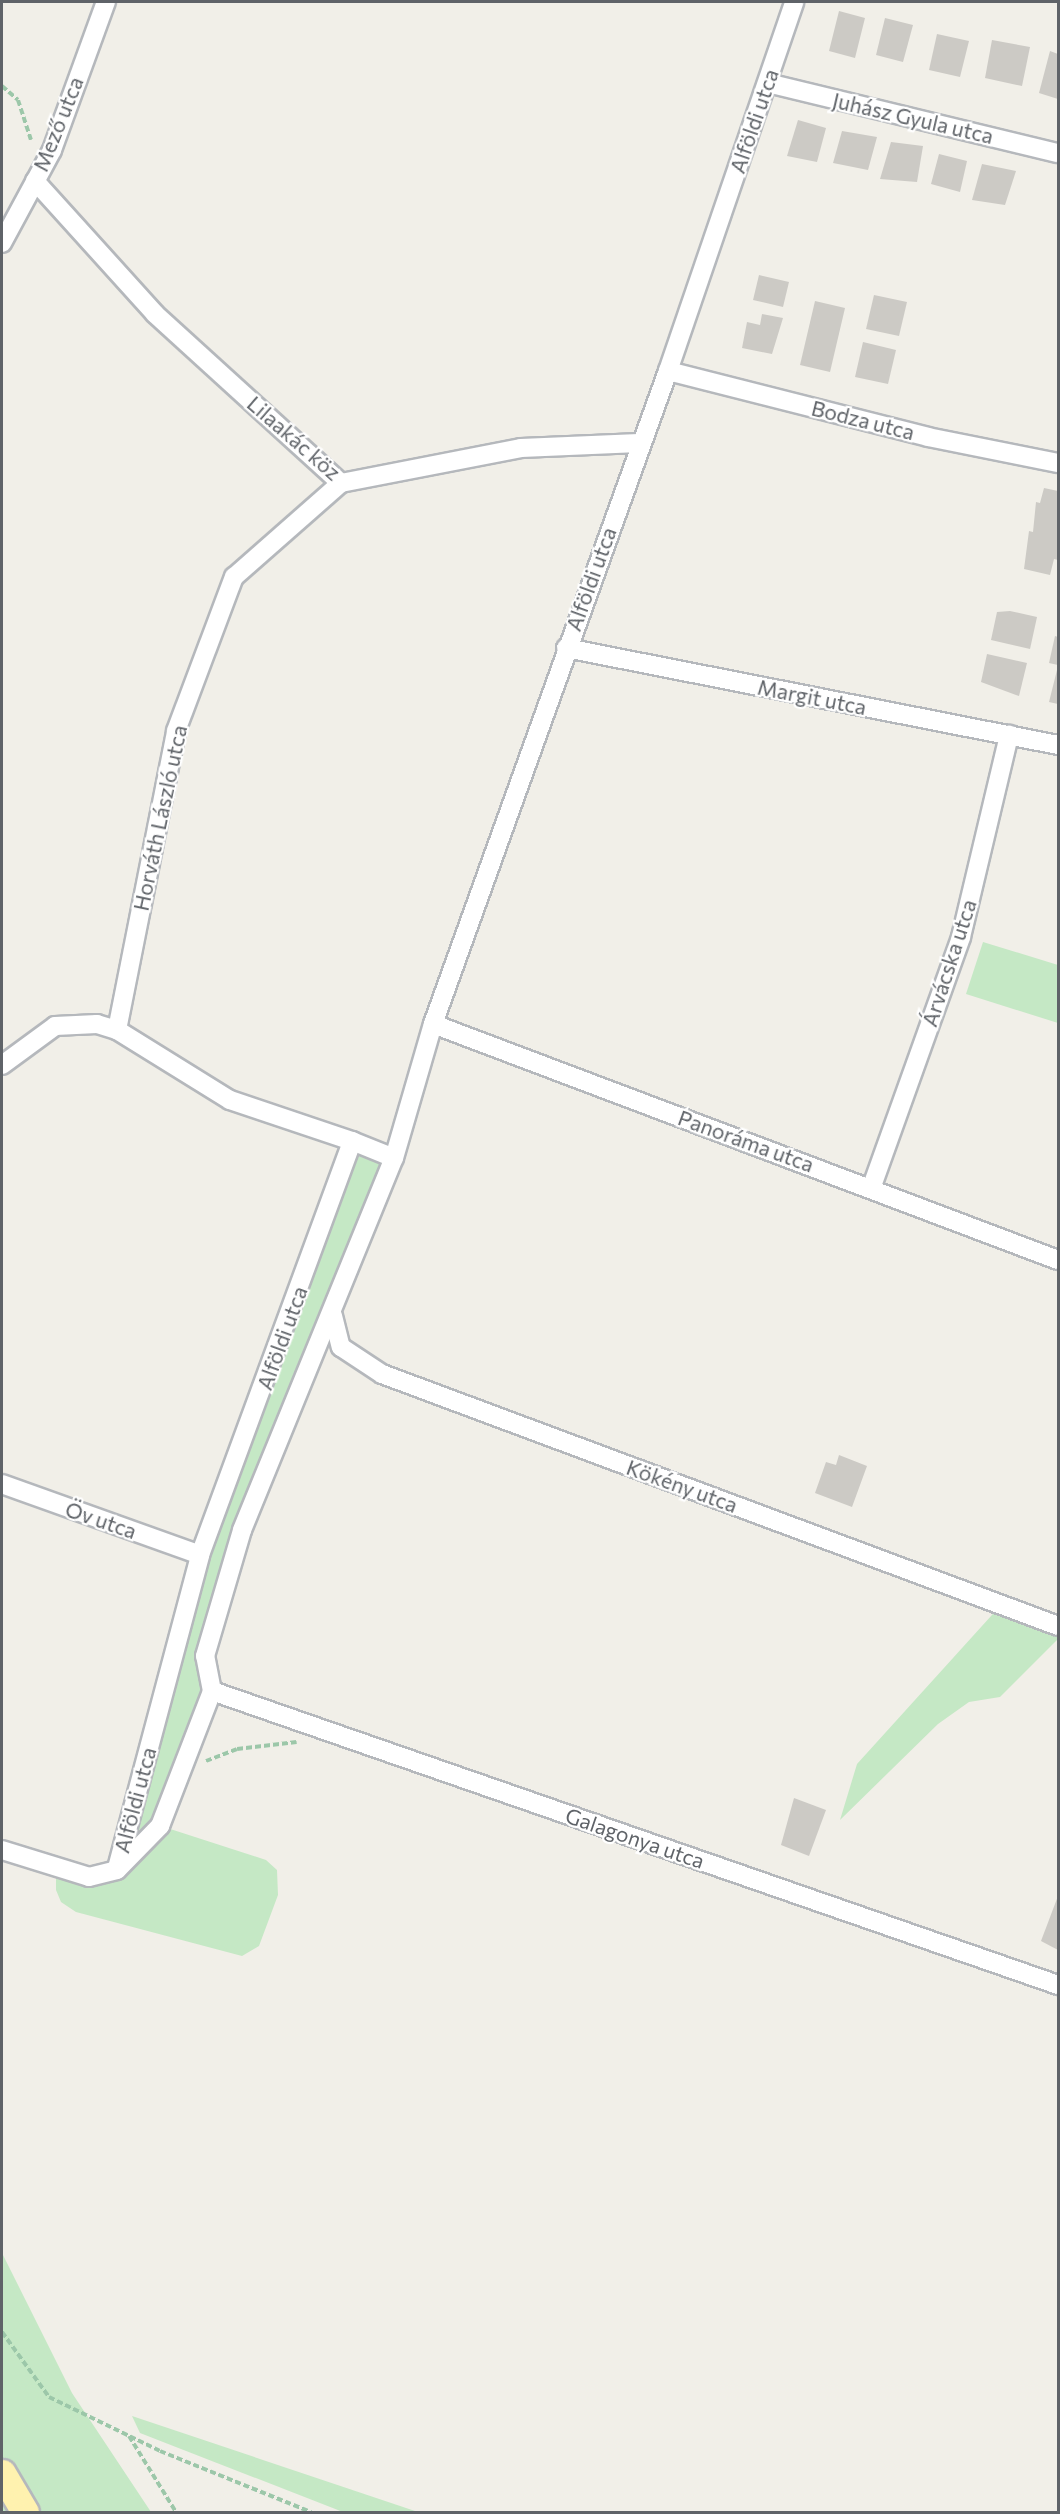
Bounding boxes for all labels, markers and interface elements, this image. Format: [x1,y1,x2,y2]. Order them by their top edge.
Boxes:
street label: Alföldi utca [724,66,784,176]
street label: Mező utca [28,73,88,175]
street label: Juhász Gyula utca [830,87,996,149]
street label: Lilaakác köz [242,391,346,485]
street label: Bodza utca [809,395,917,445]
street label: Alföldi utca [561,524,621,634]
street label: Margit utca [755,674,869,720]
street label: Horváth László utca [128,723,192,913]
street label: Árvácska utca [917,896,981,1030]
street label: Panoráma utca [675,1105,817,1177]
street label: Alföldi utca [252,1283,312,1393]
street label: Kökény utca [623,1454,741,1518]
street label: Öv utca [62,1496,140,1544]
street label: Alföldi utca [109,1744,161,1856]
street label: Galagonya utca [562,1802,708,1874]

